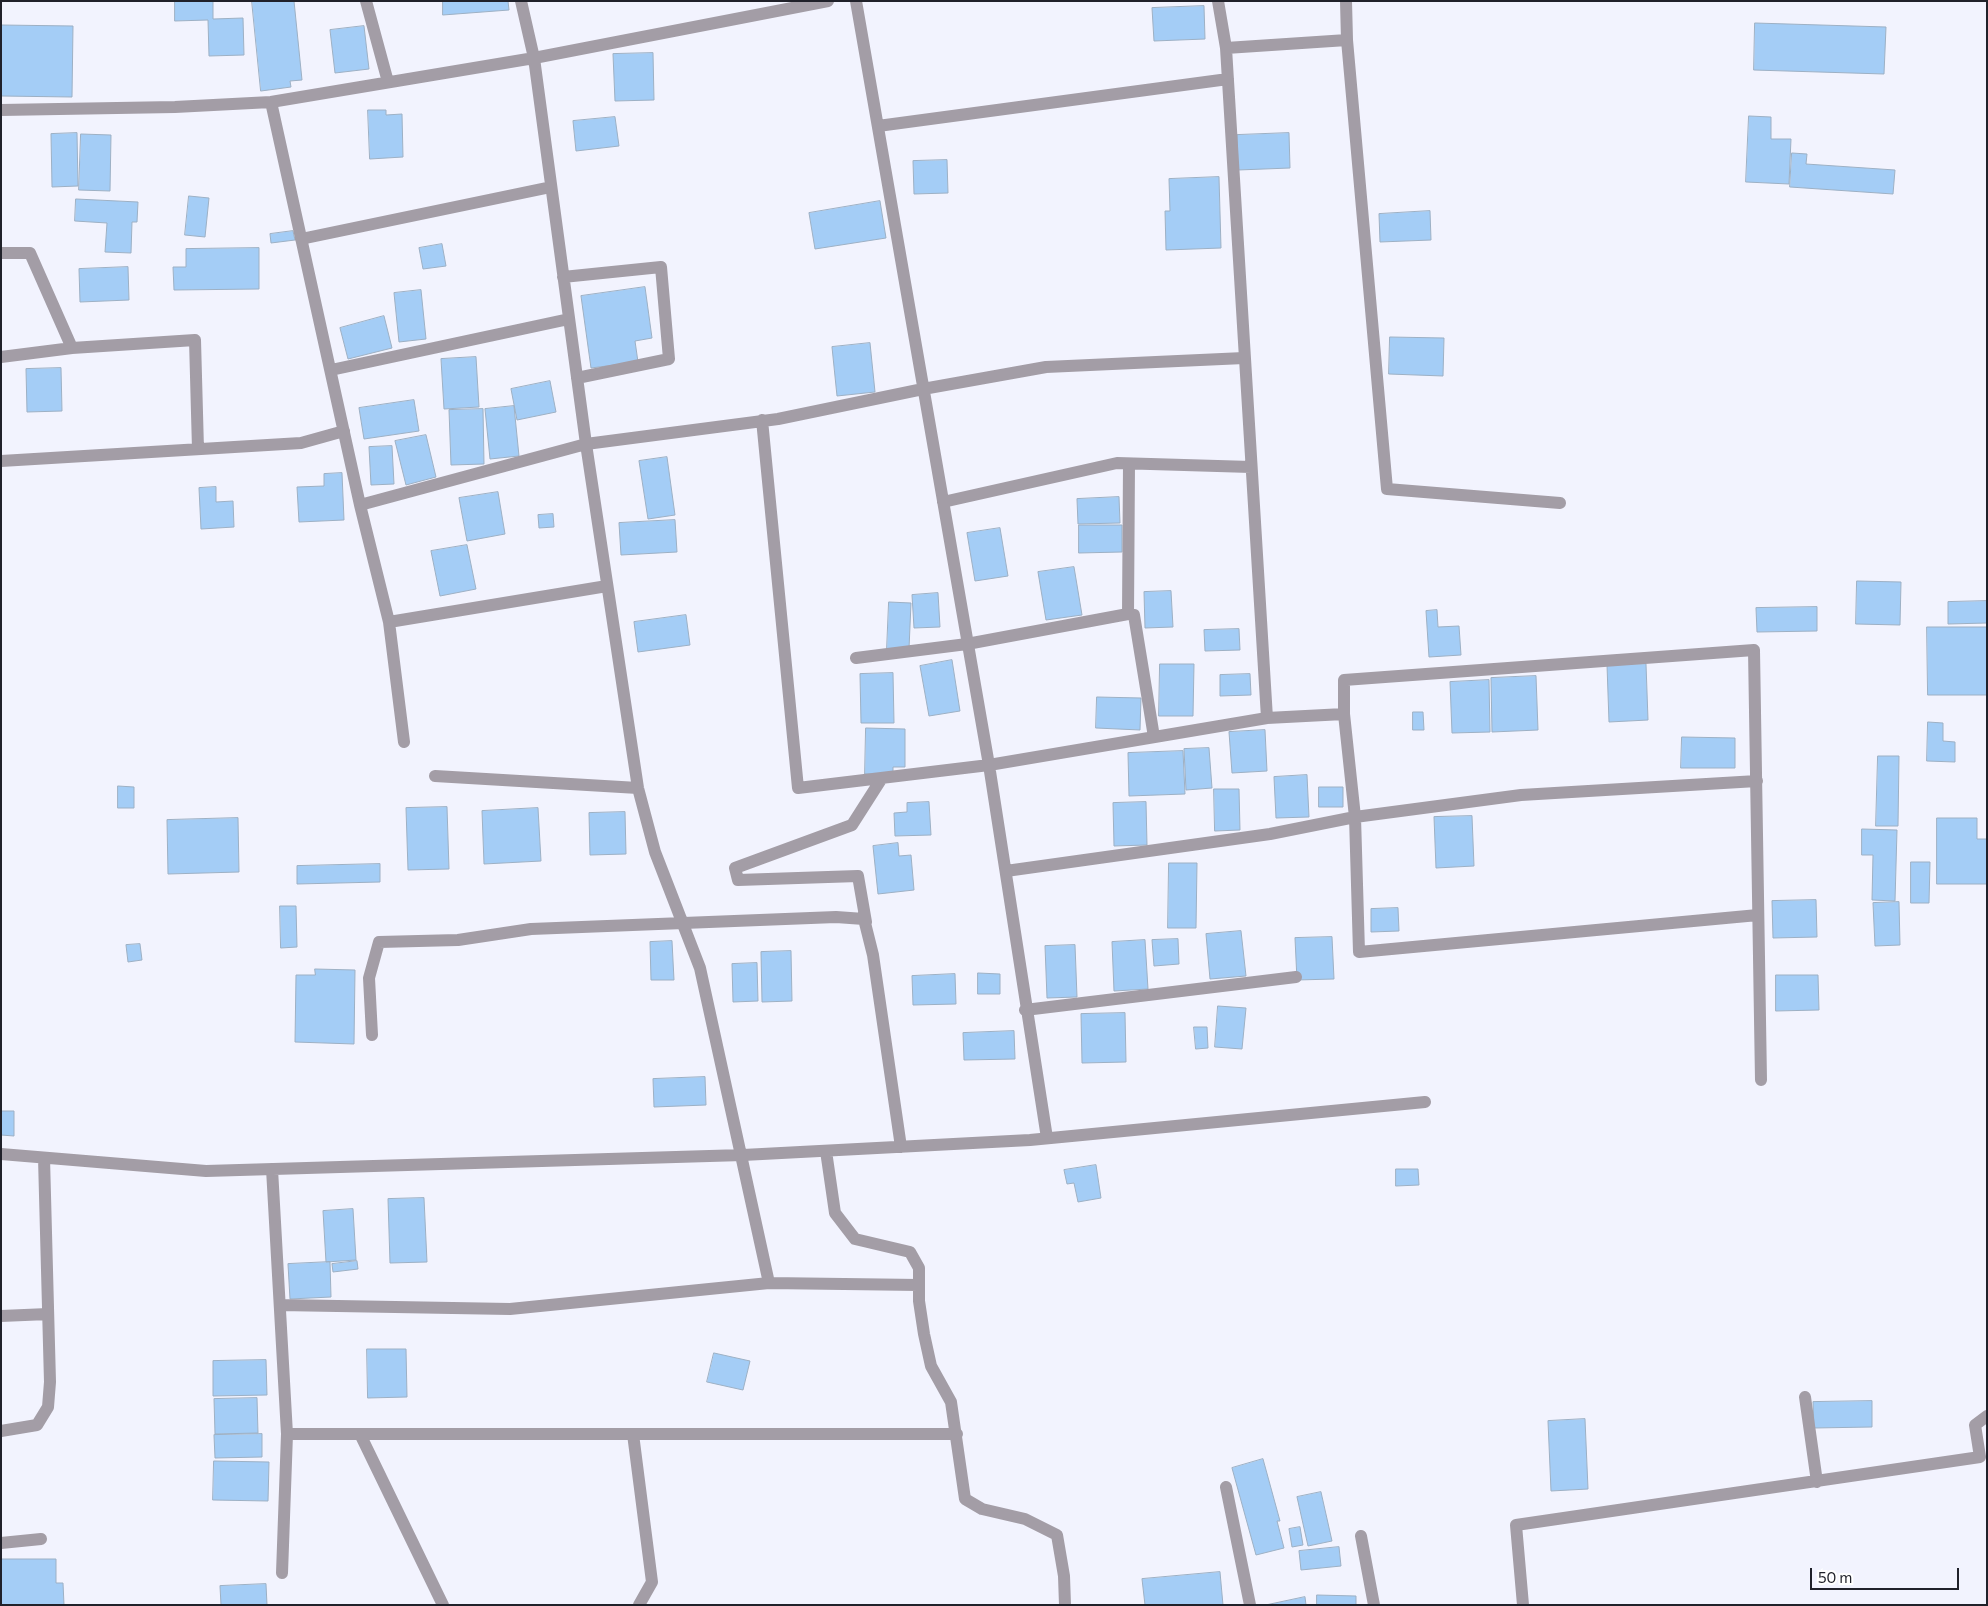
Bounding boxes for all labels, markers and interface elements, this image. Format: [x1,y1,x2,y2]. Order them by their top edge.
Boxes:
scale bar [1813,1558,1962,1590]
text: 50 m [1818,1568,1852,1586]

